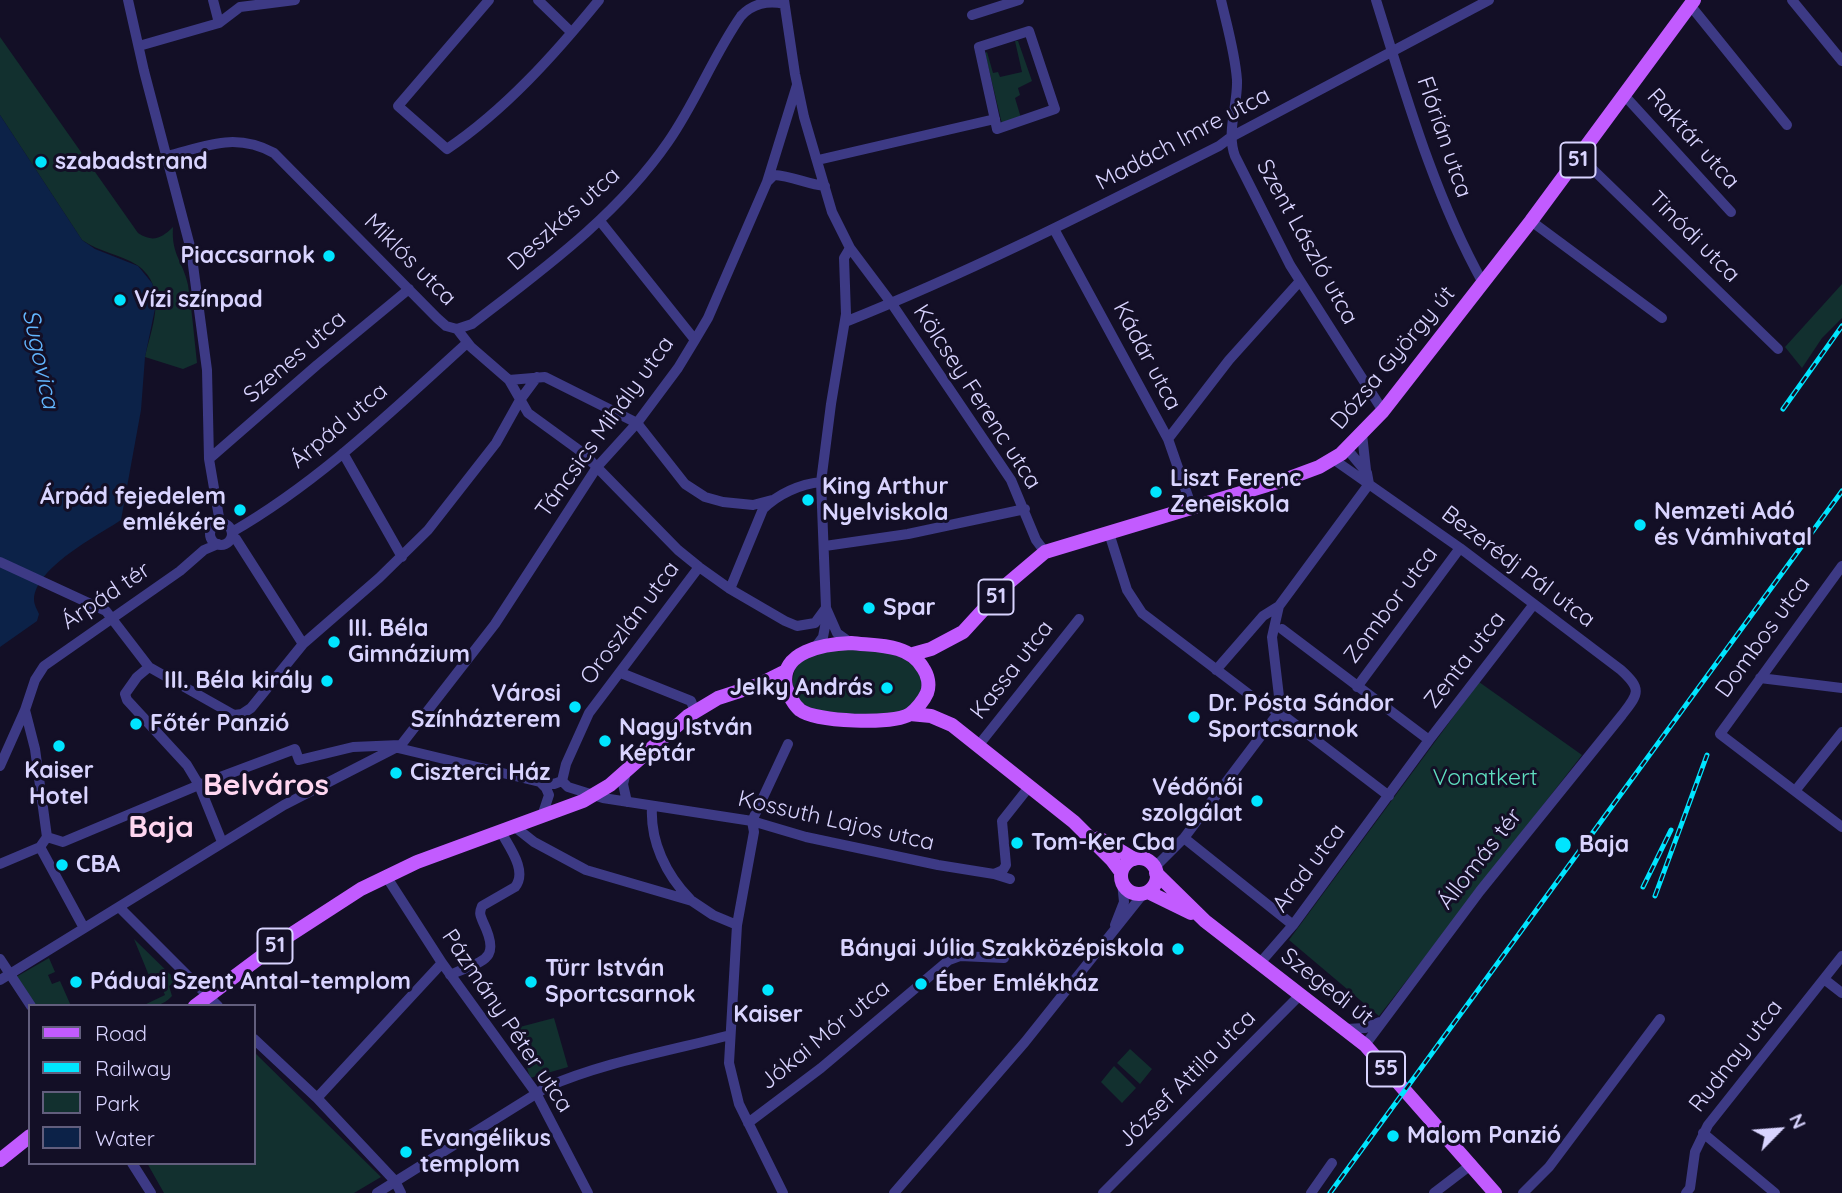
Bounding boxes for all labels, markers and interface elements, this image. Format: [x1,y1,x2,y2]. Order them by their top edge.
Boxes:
street label: Flórián utca [1410,73,1478,201]
street label: Madách Imre utca [1091,81,1275,197]
street label: Raktár utca [1641,83,1745,195]
road number: 51 [1560,142,1596,178]
place label: szabadstrand [55,148,208,176]
marker: szabadstrand [33,154,49,170]
street label: Szent László utca [1250,155,1364,329]
street label: Deszkás utca [502,161,626,277]
street label: Tinódi utca [1643,186,1745,288]
street label: Miklós utca [358,208,462,312]
place label: Piaccsarnok [180,242,315,270]
marker: Piaccsarnok [321,248,337,264]
street label: Dózsa György út [1325,281,1461,435]
place label: Vízi színpad [134,286,263,314]
marker: Vízi színpad [112,292,128,308]
street label: Kádár utca [1107,297,1187,415]
street label: Kölcsey Ferenc utca [907,300,1047,494]
street label: Szenes utca [238,305,352,409]
water label: Sugovica [15,307,65,411]
street label: Táncsics Mihály utca [530,331,680,523]
street label: Árpád utca [285,377,393,475]
place label: Liszt Ferenc Zeneiskola [1170,465,1301,519]
place label: King Arthur Nyelviskola [822,473,949,527]
place label: Árpád fejedelem emlékére [40,483,226,537]
marker: Liszt Ferenc Zeneiskola [1148,484,1164,500]
marker: King Arthur Nyelviskola [800,492,816,508]
place label: Nemzeti Adó és Vámhivatal [1654,498,1812,552]
street label: Bezerédj Pál utca [1436,500,1600,634]
marker: Árpád fejedelem emlékére [232,502,248,518]
marker: Nemzeti Adó és Vámhivatal [1632,517,1648,533]
street label: Zombor utca [1338,541,1444,669]
street label: Árpád tér [56,556,156,636]
street label: Oroszlán utca [575,556,685,690]
street label: Dombos utca [1710,571,1816,703]
road number: 51 [978,580,1014,614]
place label: Spar [883,594,936,622]
marker: Spar [861,600,877,616]
street label: Zenta utca [1419,606,1511,714]
place label: III. Béla Gimnázium [348,615,470,669]
street label: Kassa utca [965,615,1059,725]
marker: III. Béla Gimnázium [326,634,342,650]
place label: III. Béla király [164,667,313,695]
marker: III. Béla király [319,673,335,689]
place label: Jelky András [729,674,873,702]
place label: Városi Színházterem [411,680,561,734]
marker: Jelky András [879,680,895,696]
place label: Dr. Pósta Sándor Sportcsarnok [1208,690,1394,744]
marker: Városi Színházterem [567,699,583,715]
marker: Dr. Pósta Sándor Sportcsarnok [1186,709,1202,725]
place label: Főtér Panzió [150,710,289,738]
place label: Nagy István Képtár [619,714,753,768]
marker: Főtér Panzió [128,716,144,732]
marker: Nagy István Képtár [597,733,613,749]
marker: Kaiser Hotel [51,738,67,754]
place label: Kaiser Hotel [24,757,94,811]
place label: Ciszterci Ház [410,759,550,787]
park label: Vonatkert [1432,764,1538,792]
marker: Ciszterci Ház [388,765,404,781]
district label: Belváros [203,768,329,804]
place label: Védőnői szolgálat [1142,774,1243,828]
street label: Kossuth Lajos utca [735,785,937,857]
marker: Védőnői szolgálat [1249,793,1265,809]
street label: Állomás tér [1432,803,1528,915]
district label: Baja [128,810,194,846]
street label: Arad utca [1267,818,1351,918]
place label: Tom-Ker Cba [1031,829,1175,857]
place label: Baja [1579,831,1629,859]
marker: Tom-Ker Cba [1009,835,1025,851]
marker: Baja [1553,835,1573,855]
place label: CBA [76,851,120,879]
marker: CBA [54,857,70,873]
street label: Pázmány Péter utca [435,924,579,1118]
road number: 51 [258,928,292,964]
place label: Bányai Júlia Szakközépiskola [840,935,1164,963]
marker: Bányai Júlia Szakközépiskola [1170,941,1186,957]
street label: Szegedi út [1275,942,1379,1032]
place label: Türr István Sportcsarnok [545,955,696,1009]
place label: Páduai Szent Antal–templom [90,968,411,996]
place label: Éber Emlékház [935,970,1099,998]
marker: Páduai Szent Antal–templom [68,974,84,990]
marker: Türr István Sportcsarnok [523,974,539,990]
street label: Jókai Mór utca [755,974,895,1096]
marker: Éber Emlékház [913,976,929,992]
marker: Kaiser [760,982,776,998]
street label: Rudnay utca [1683,994,1789,1118]
place label: Kaiser [733,1001,803,1029]
legend [28,1004,256,1165]
street label: József Attila utca [1112,1004,1262,1154]
text: Road [95,1020,147,1046]
road number: 55 [1367,1052,1405,1086]
text: Railway [95,1055,171,1081]
text: Park [95,1090,139,1116]
north arrow [1744,1095,1814,1165]
text: N [1784,1110,1812,1133]
place label: Malom Panzió [1407,1122,1561,1150]
text: Water [95,1125,155,1151]
place label: Evangélikus templom [420,1125,551,1179]
marker: Malom Panzió [1385,1128,1401,1144]
marker: Evangélikus templom [398,1144,414,1160]

